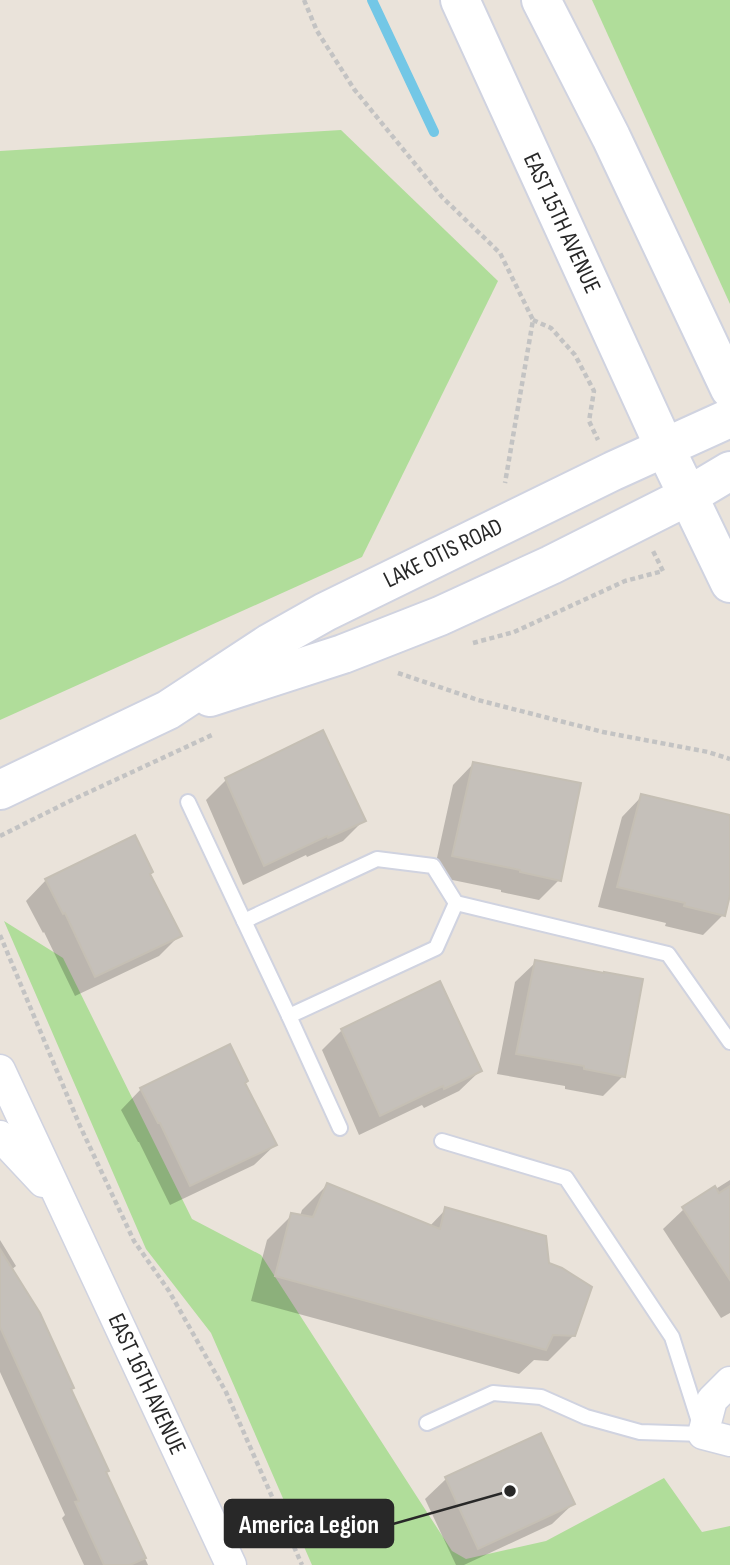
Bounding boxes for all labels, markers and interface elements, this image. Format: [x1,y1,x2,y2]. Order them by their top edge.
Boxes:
street label: EAST 15TH AVENUE [517,148,607,298]
street label: LAKE OTIS ROAD [379,512,507,594]
street label: EAST 16TH AVENUE [102,1309,192,1459]
callout: America Legion [225,1500,393,1547]
text: America Legion [238,1510,379,1541]

